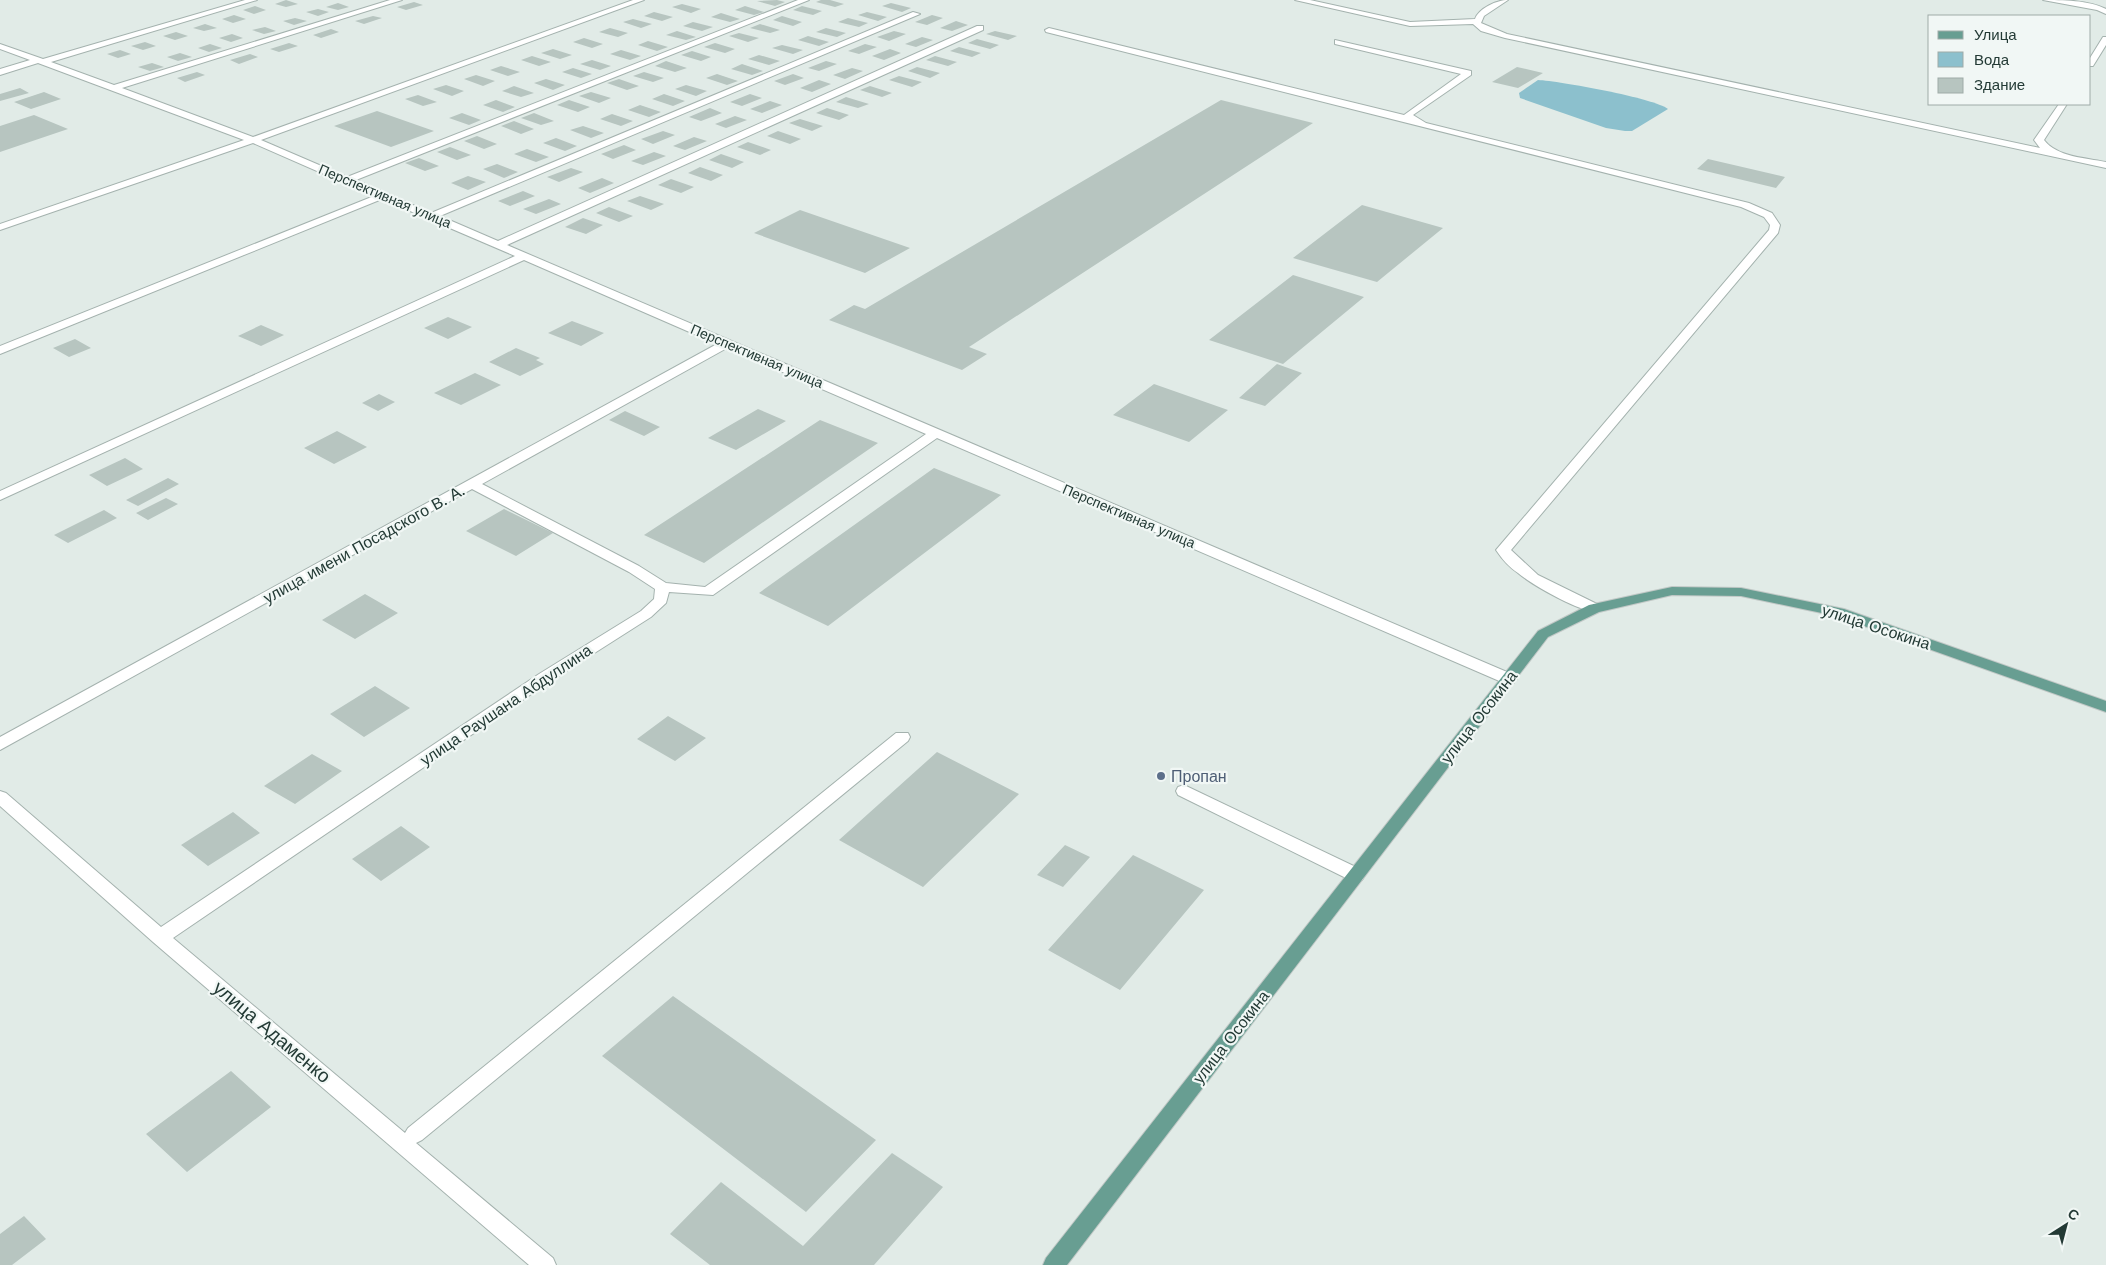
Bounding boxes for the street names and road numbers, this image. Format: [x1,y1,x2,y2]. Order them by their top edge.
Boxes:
street label: Перспективная улица [316,161,454,231]
street label: Перспективная улица [688,321,826,391]
street label: улица имени Посадского В. А. [260,481,468,607]
street label: Перспективная улица [1060,481,1198,551]
street label: улица Осокина [1820,601,1933,653]
street label: улица Раушана Абдуллина [417,640,595,770]
street label: улица Осокина [1437,667,1521,767]
street label: улица Адаменко [209,976,335,1088]
street label: улица Осокина [1189,987,1273,1087]

